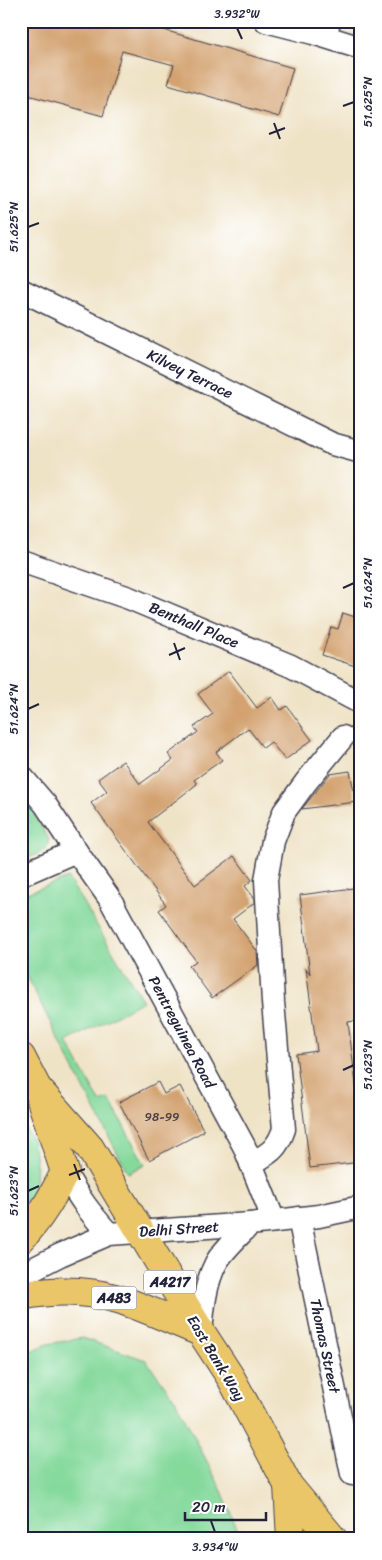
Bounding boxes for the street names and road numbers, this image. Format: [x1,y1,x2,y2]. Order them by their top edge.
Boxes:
street label: Kilvey Terrace [142,342,238,406]
street label: Benthall Place [145,594,243,656]
street label: Pentreguinea Road [141,971,223,1094]
street label: Delhi Street [138,1213,220,1245]
road number: A4217 [144,1270,196,1294]
road number: A483 [92,1286,136,1310]
street label: Thomas Street [302,1296,348,1397]
street label: East Bank Way [180,1310,252,1407]

